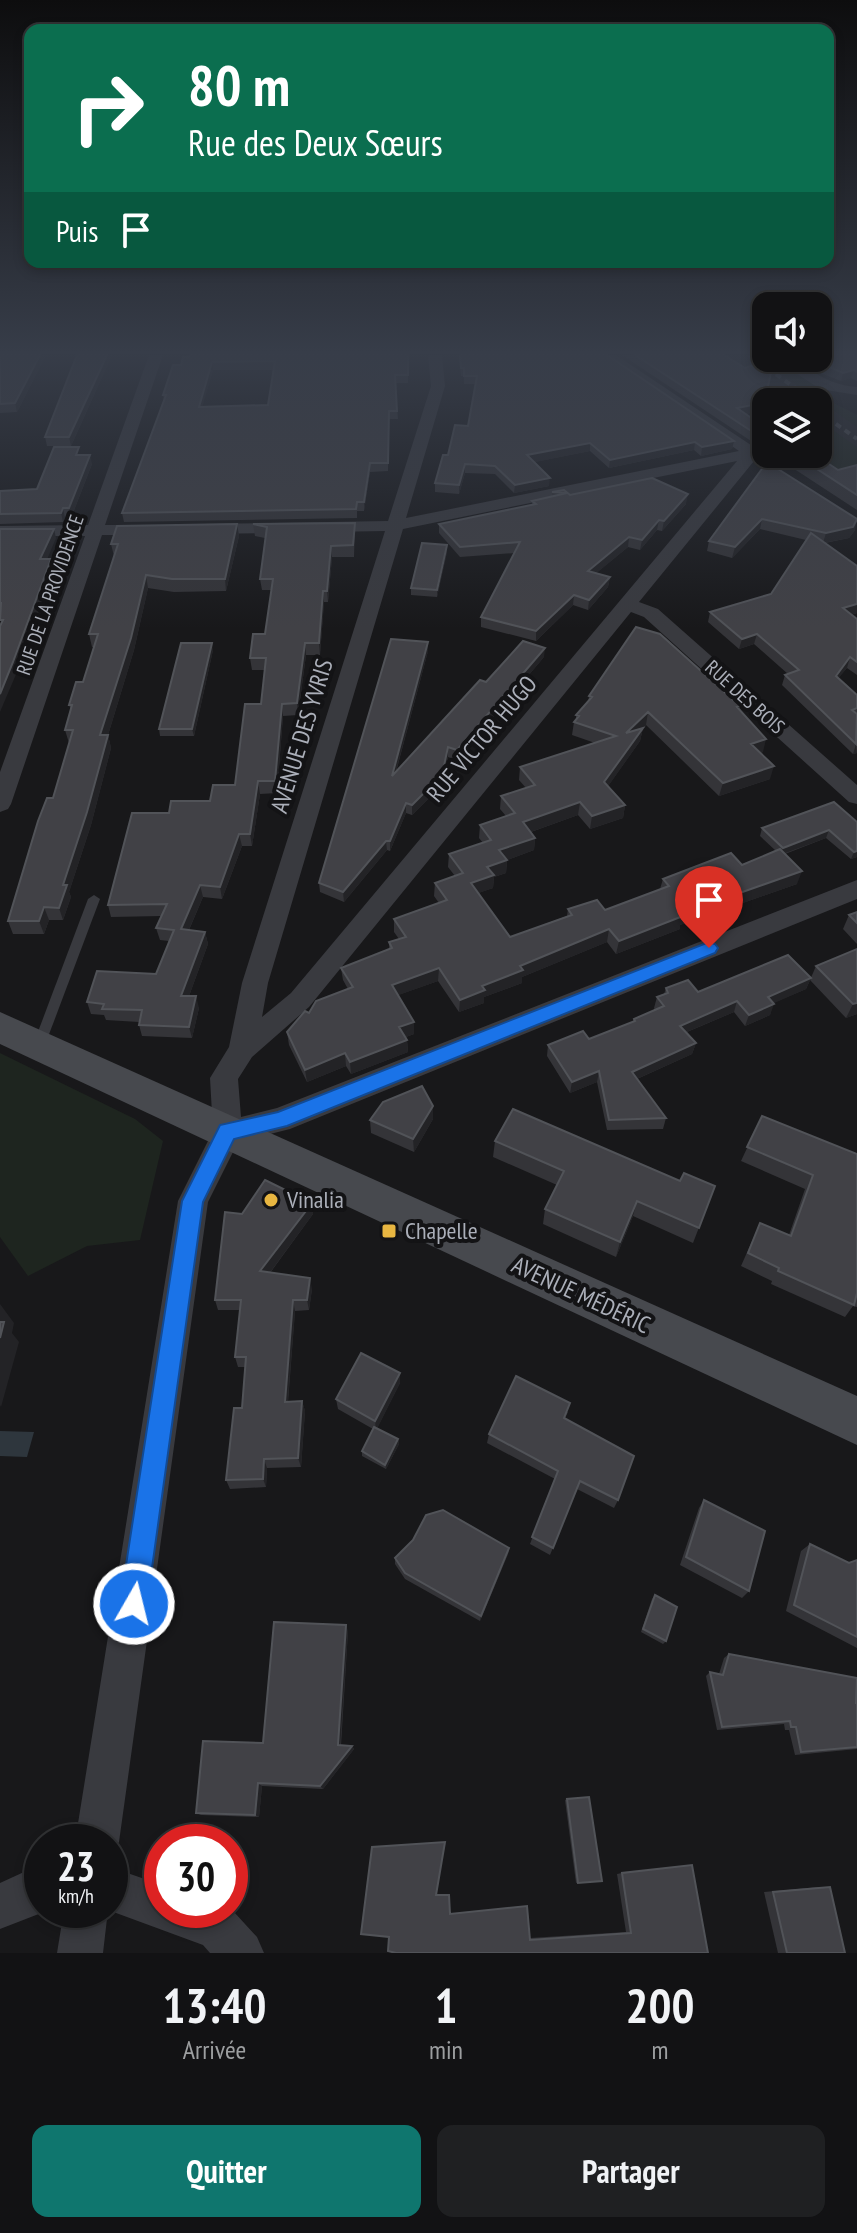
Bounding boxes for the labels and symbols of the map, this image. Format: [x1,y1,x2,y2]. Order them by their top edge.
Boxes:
street label: RUE DE LA PROVIDENCE [10,511,90,679]
street label: RUE DES BOIS [700,654,790,740]
street label: AVENUE DES YVRIS [263,655,340,817]
street label: RUE VICTOR HUGO [420,669,544,808]
pin [675,866,743,948]
place label: Vinalia [286,1184,344,1215]
marker: Vinalia [262,1191,280,1209]
place label: Chapelle [405,1215,478,1246]
marker: Chapelle [380,1222,398,1240]
street label: AVENUE MÉDÉRIC [507,1249,655,1340]
position arrow [92,1562,176,1646]
speed limit sign: 30 [144,1824,248,1928]

